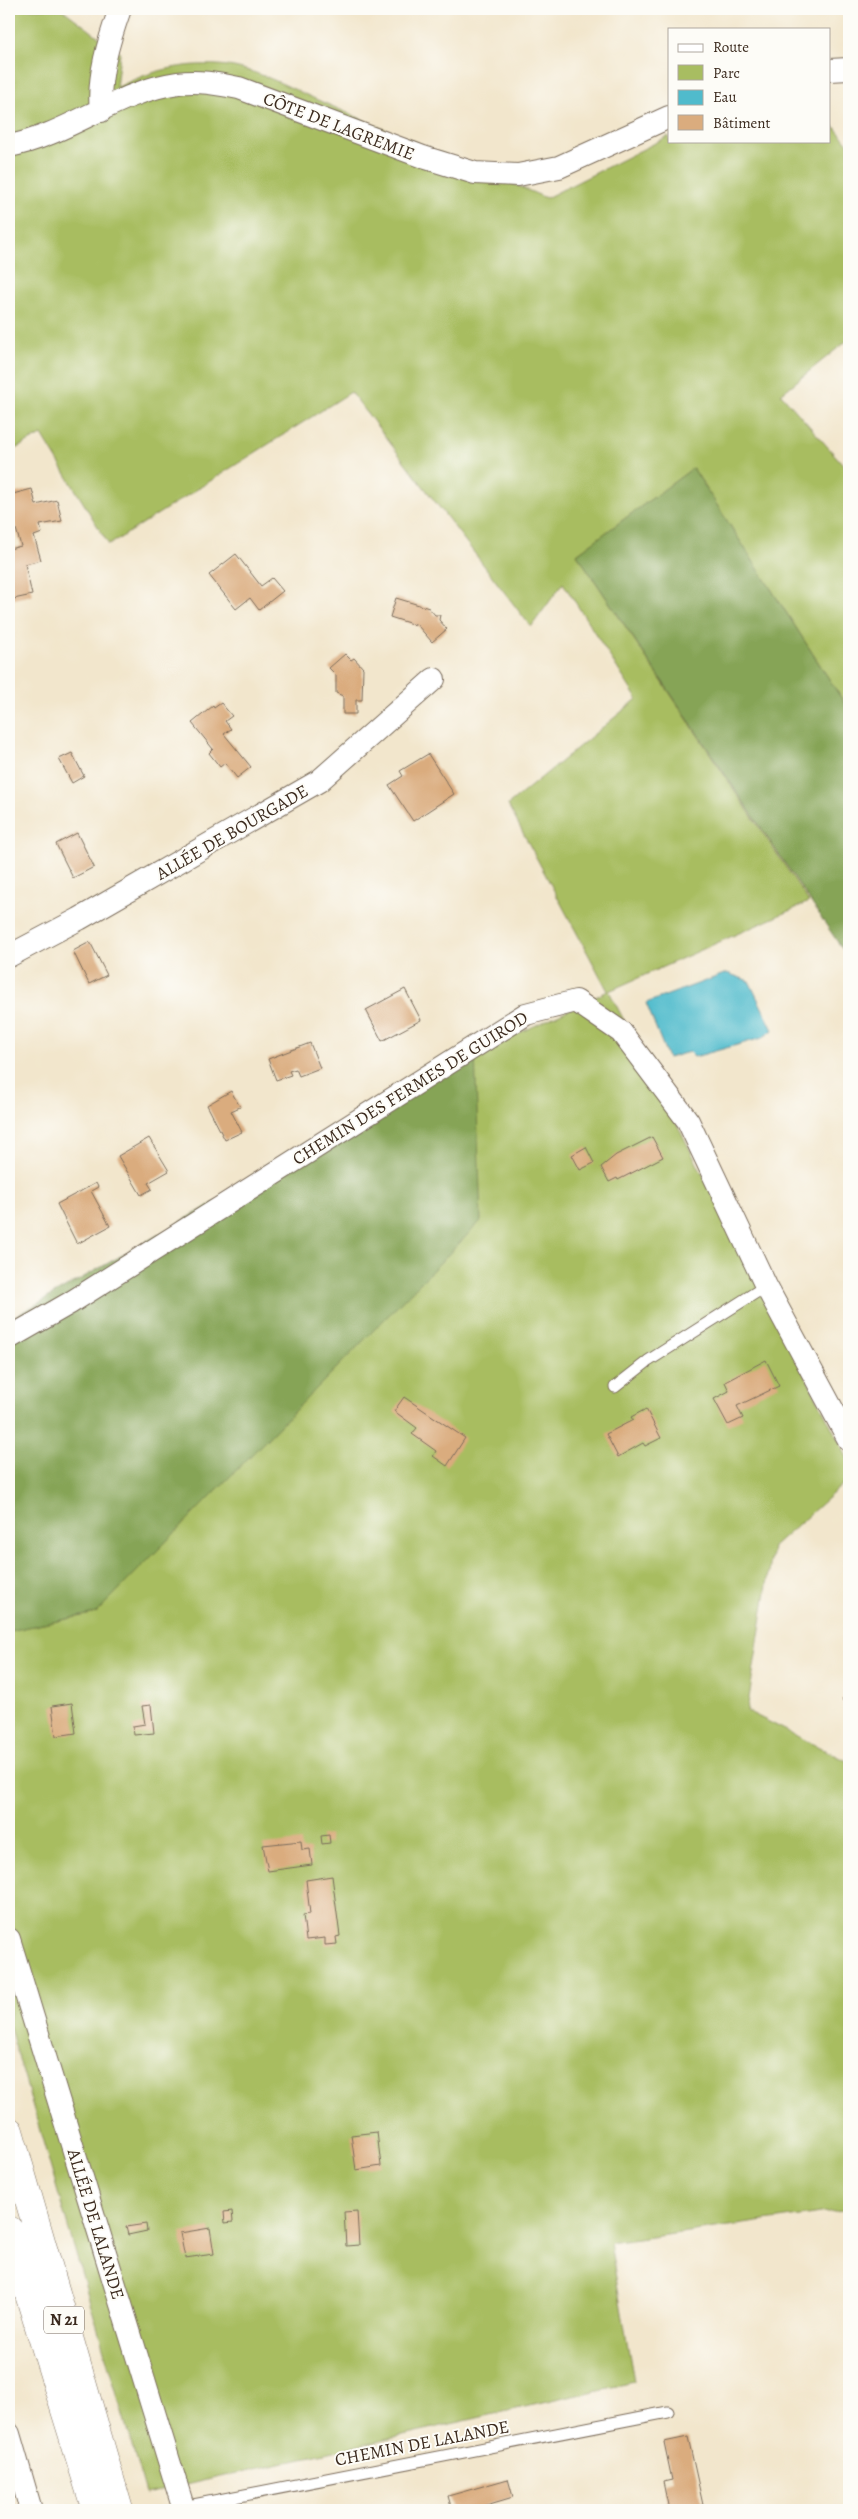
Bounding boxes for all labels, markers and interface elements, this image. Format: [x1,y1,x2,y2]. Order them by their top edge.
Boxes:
legend [668,28,830,142]
text: Route [713,37,749,57]
text: Parc [713,63,740,83]
street label: CÔTE DE LAGREMIE [260,86,418,166]
text: Eau [713,87,738,107]
text: Bâtiment [713,113,771,133]
street label: ALLÉE DE BOURGADE [151,779,312,886]
street label: CHEMIN DES FERMES DE GUIROD [288,1005,532,1171]
street label: ALLÉE DE LALANDE [61,2145,130,2302]
road number: N 21 [44,2306,84,2334]
street label: CHEMIN DE LALANDE [333,2414,511,2472]

